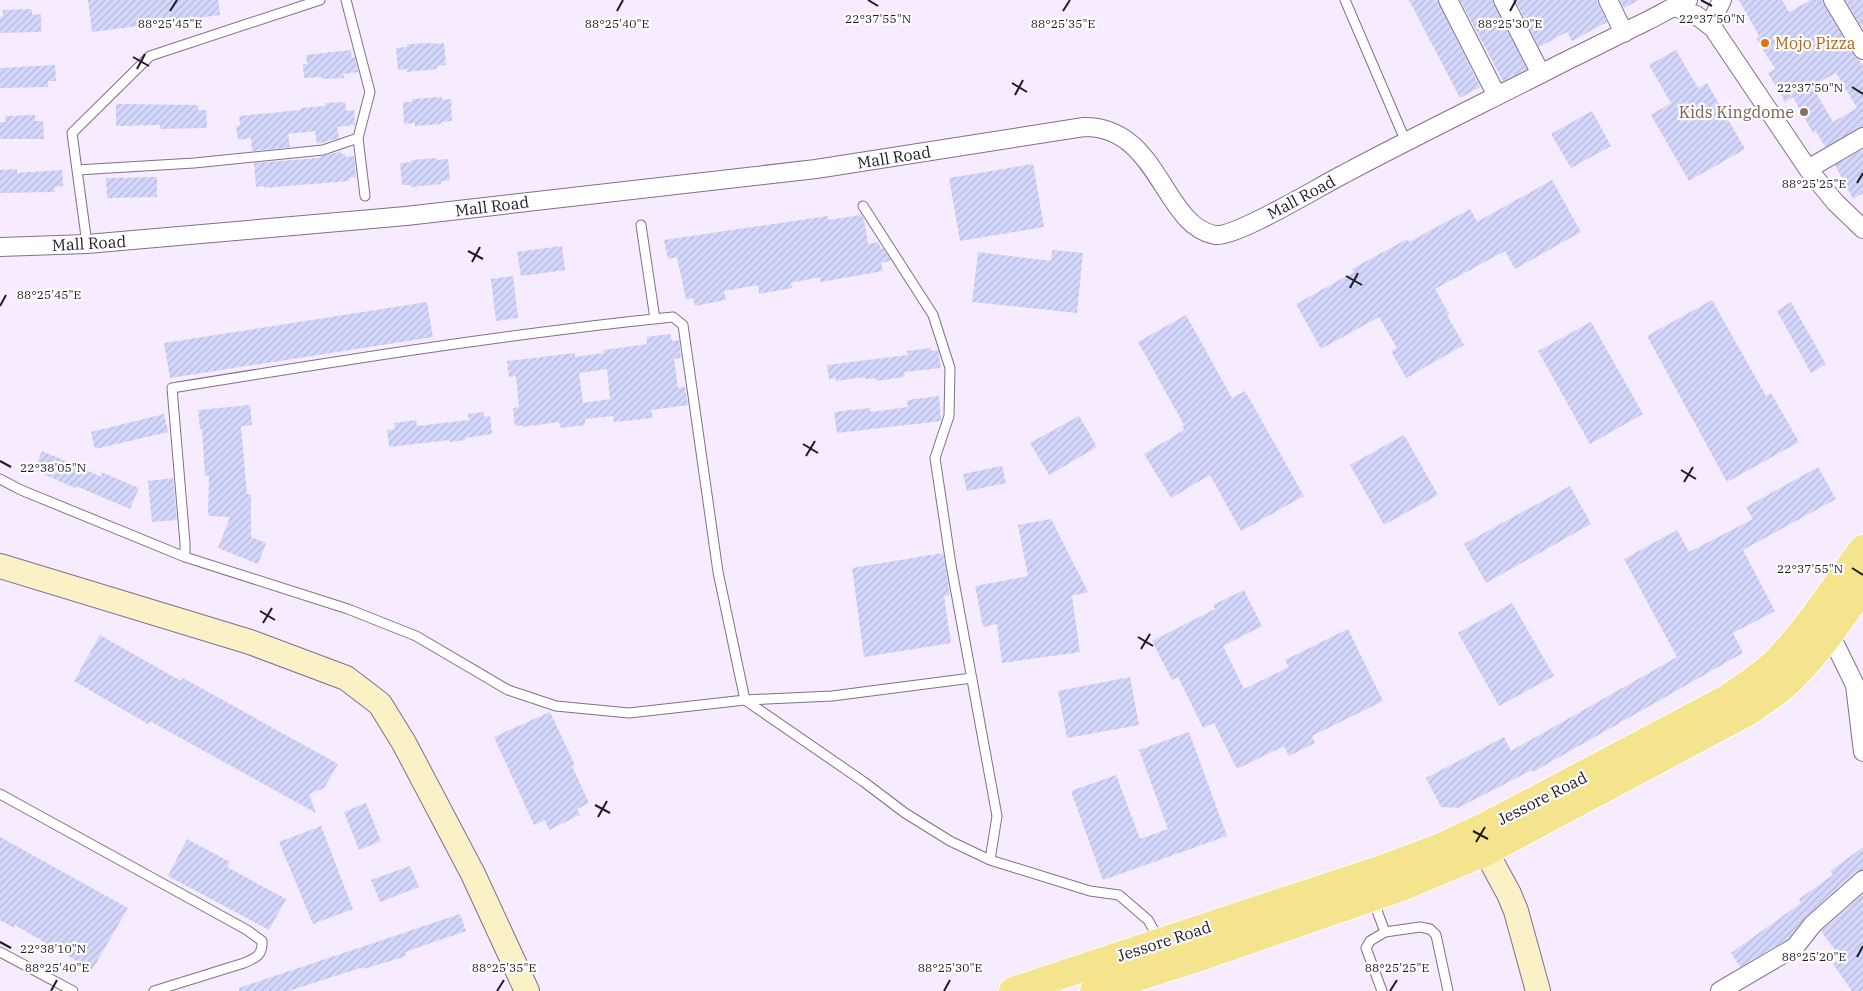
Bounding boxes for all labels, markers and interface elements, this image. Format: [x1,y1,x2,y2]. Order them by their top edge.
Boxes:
text: 22°37'55"N [845,11,911,26]
text: 22°37'50"N [1679,11,1745,26]
text: 88°25'45"E [138,16,202,31]
text: 88°25'40"E [585,16,649,31]
text: 88°25'35"E [1031,16,1095,31]
text: 88°25'30"E [1478,16,1542,31]
place label: Mojo Pizza [1775,33,1856,53]
marker: Mojo Pizza [1759,37,1771,49]
text: 22°37'50"N [1777,80,1843,95]
place label: Kids Kingdome [1679,102,1794,122]
marker: Kids Kingdome [1798,106,1810,118]
street label: Mall Road [856,141,932,173]
street label: Mall Road [1264,171,1339,223]
text: 88°25'25"E [1782,176,1846,191]
street label: Mall Road [454,192,530,220]
street label: Mall Road [51,231,127,255]
text: 88°25'45"E [17,287,81,302]
text: 22°38'05"N [20,460,86,475]
text: 22°37'55"N [1777,561,1843,576]
street label: Jessore Road [1494,767,1590,829]
street label: Jessore Road [1114,916,1214,966]
text: 22°38'10"N [20,941,86,956]
text: 88°25'20"E [1782,949,1846,964]
text: 88°25'40"E [25,960,89,975]
text: 88°25'35"E [472,960,536,975]
text: 88°25'30"E [918,960,982,975]
text: 88°25'25"E [1365,960,1429,975]

